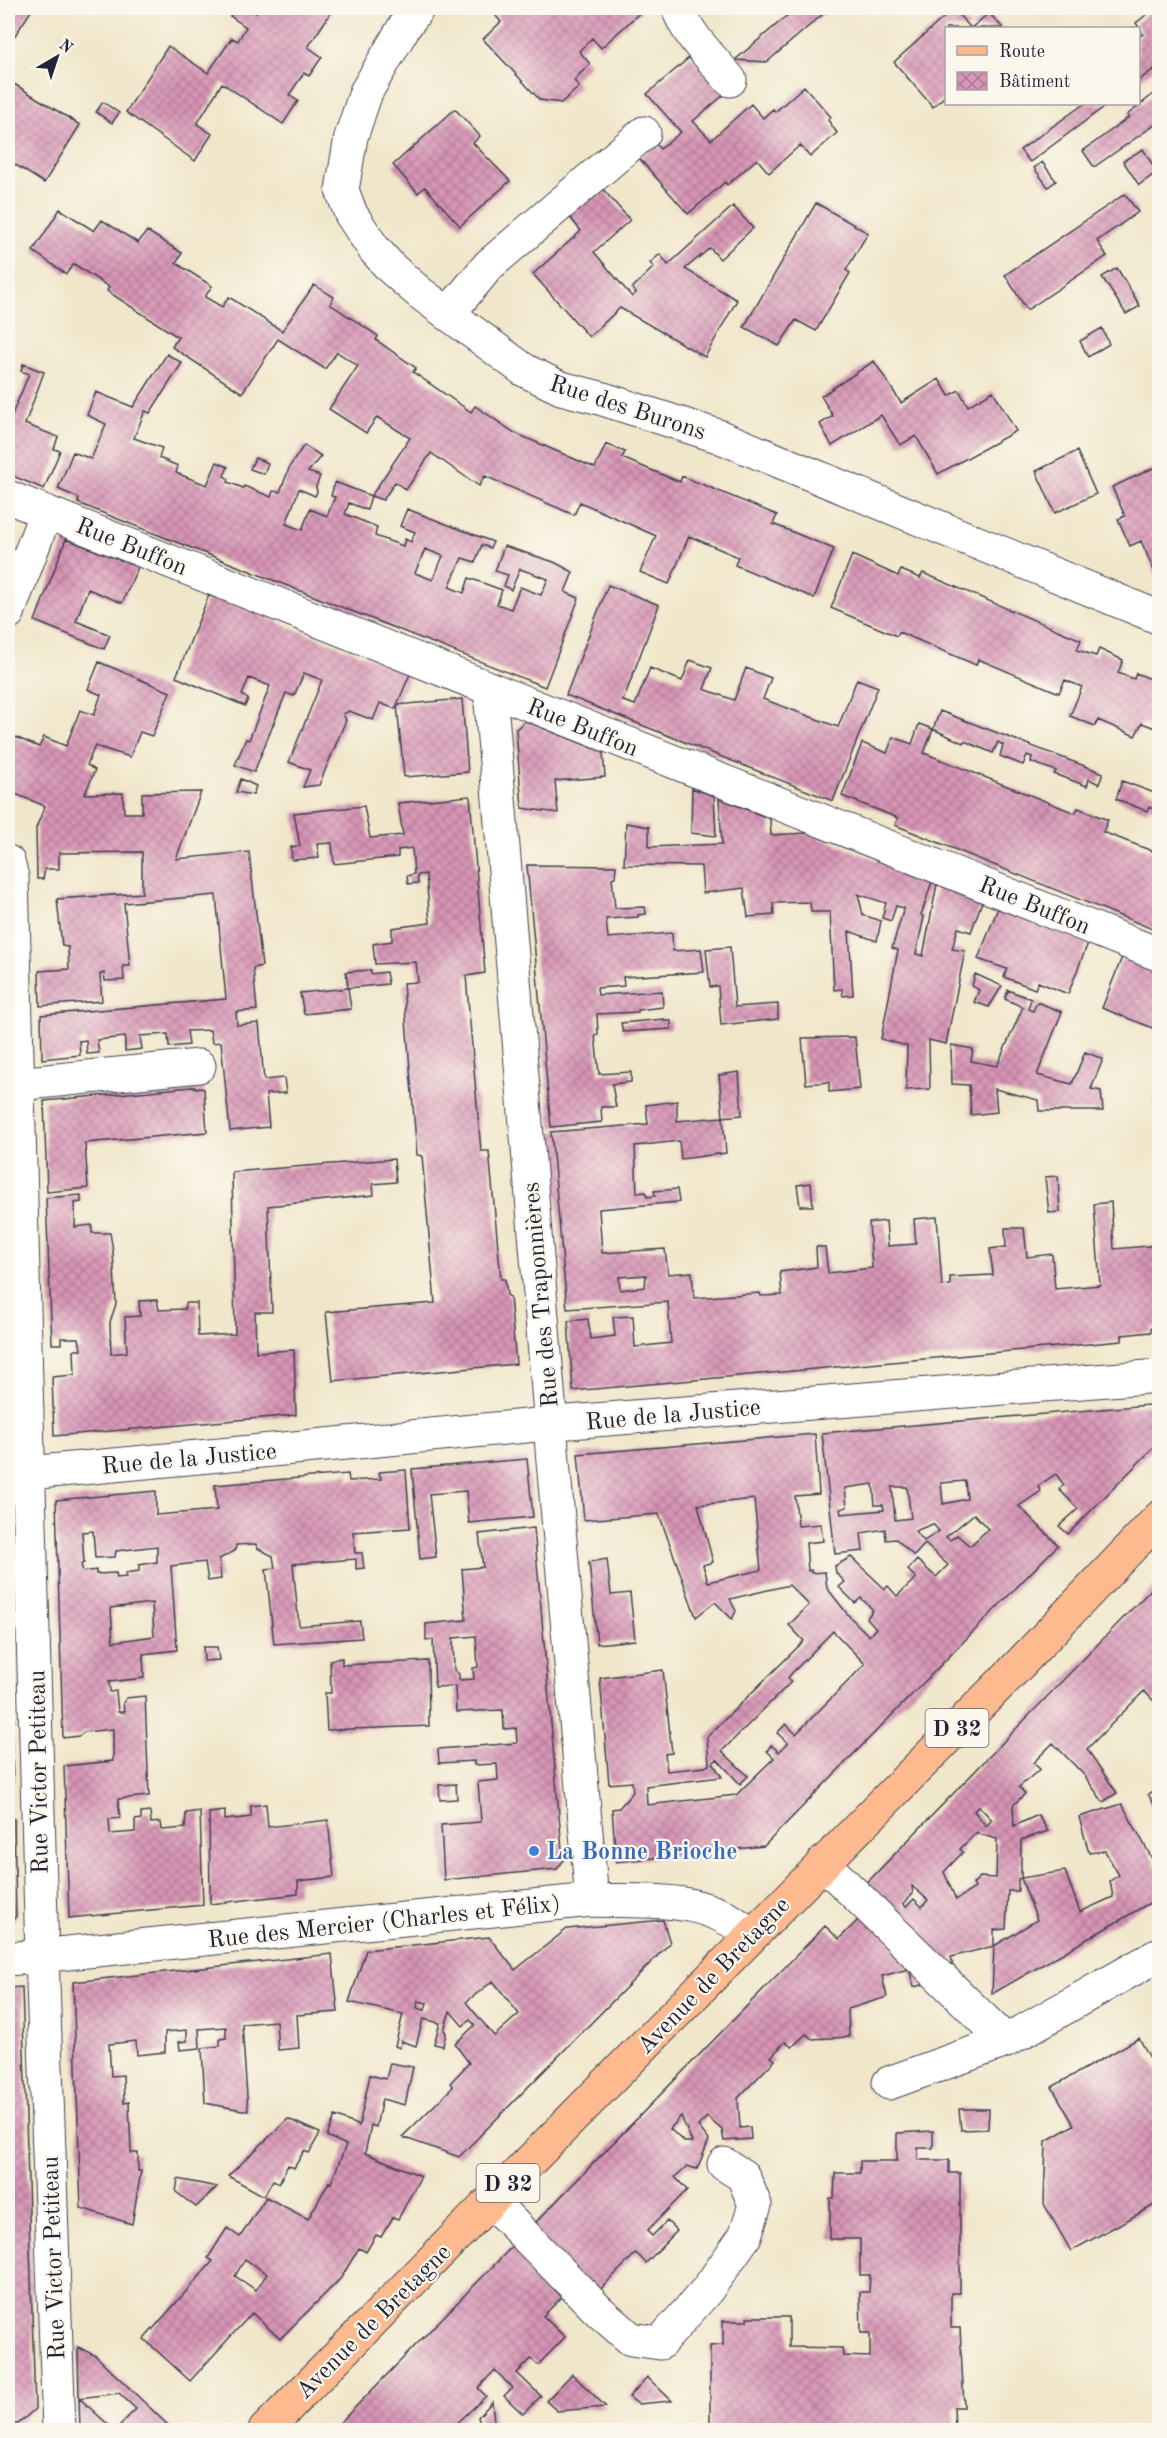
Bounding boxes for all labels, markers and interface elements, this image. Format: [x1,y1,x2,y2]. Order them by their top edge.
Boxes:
north arrow [27,27,87,87]
legend [945,27,1140,105]
text: N [55,37,76,57]
text: Route [999,43,1045,61]
text: Bâtiment [999,73,1070,91]
street label: Rue des Burons [546,372,709,445]
street label: Rue Buffon [72,515,190,581]
street label: Rue Buffon [523,696,641,762]
street label: Rue Buffon [975,874,1093,940]
street label: Rue des Traponnières [520,1181,564,1409]
street label: Rue de la Justice [585,1396,762,1436]
street label: Rue de la Justice [101,1440,278,1480]
street label: Rue Victor Petiteau [26,1670,54,1874]
road number: D 32 [926,1709,988,1747]
place label: La Bonne Brioche [546,1841,738,1865]
marker: La Bonne Brioche [527,1844,541,1858]
street label: Rue des Mercier (Charles et Félix) [207,1893,562,1953]
street label: Avenue de Bretagne [634,1893,795,2059]
street label: Rue Victor Petiteau [39,2155,71,2360]
road number: D 32 [476,2164,540,2202]
street label: Avenue de Bretagne [292,2240,456,2404]

